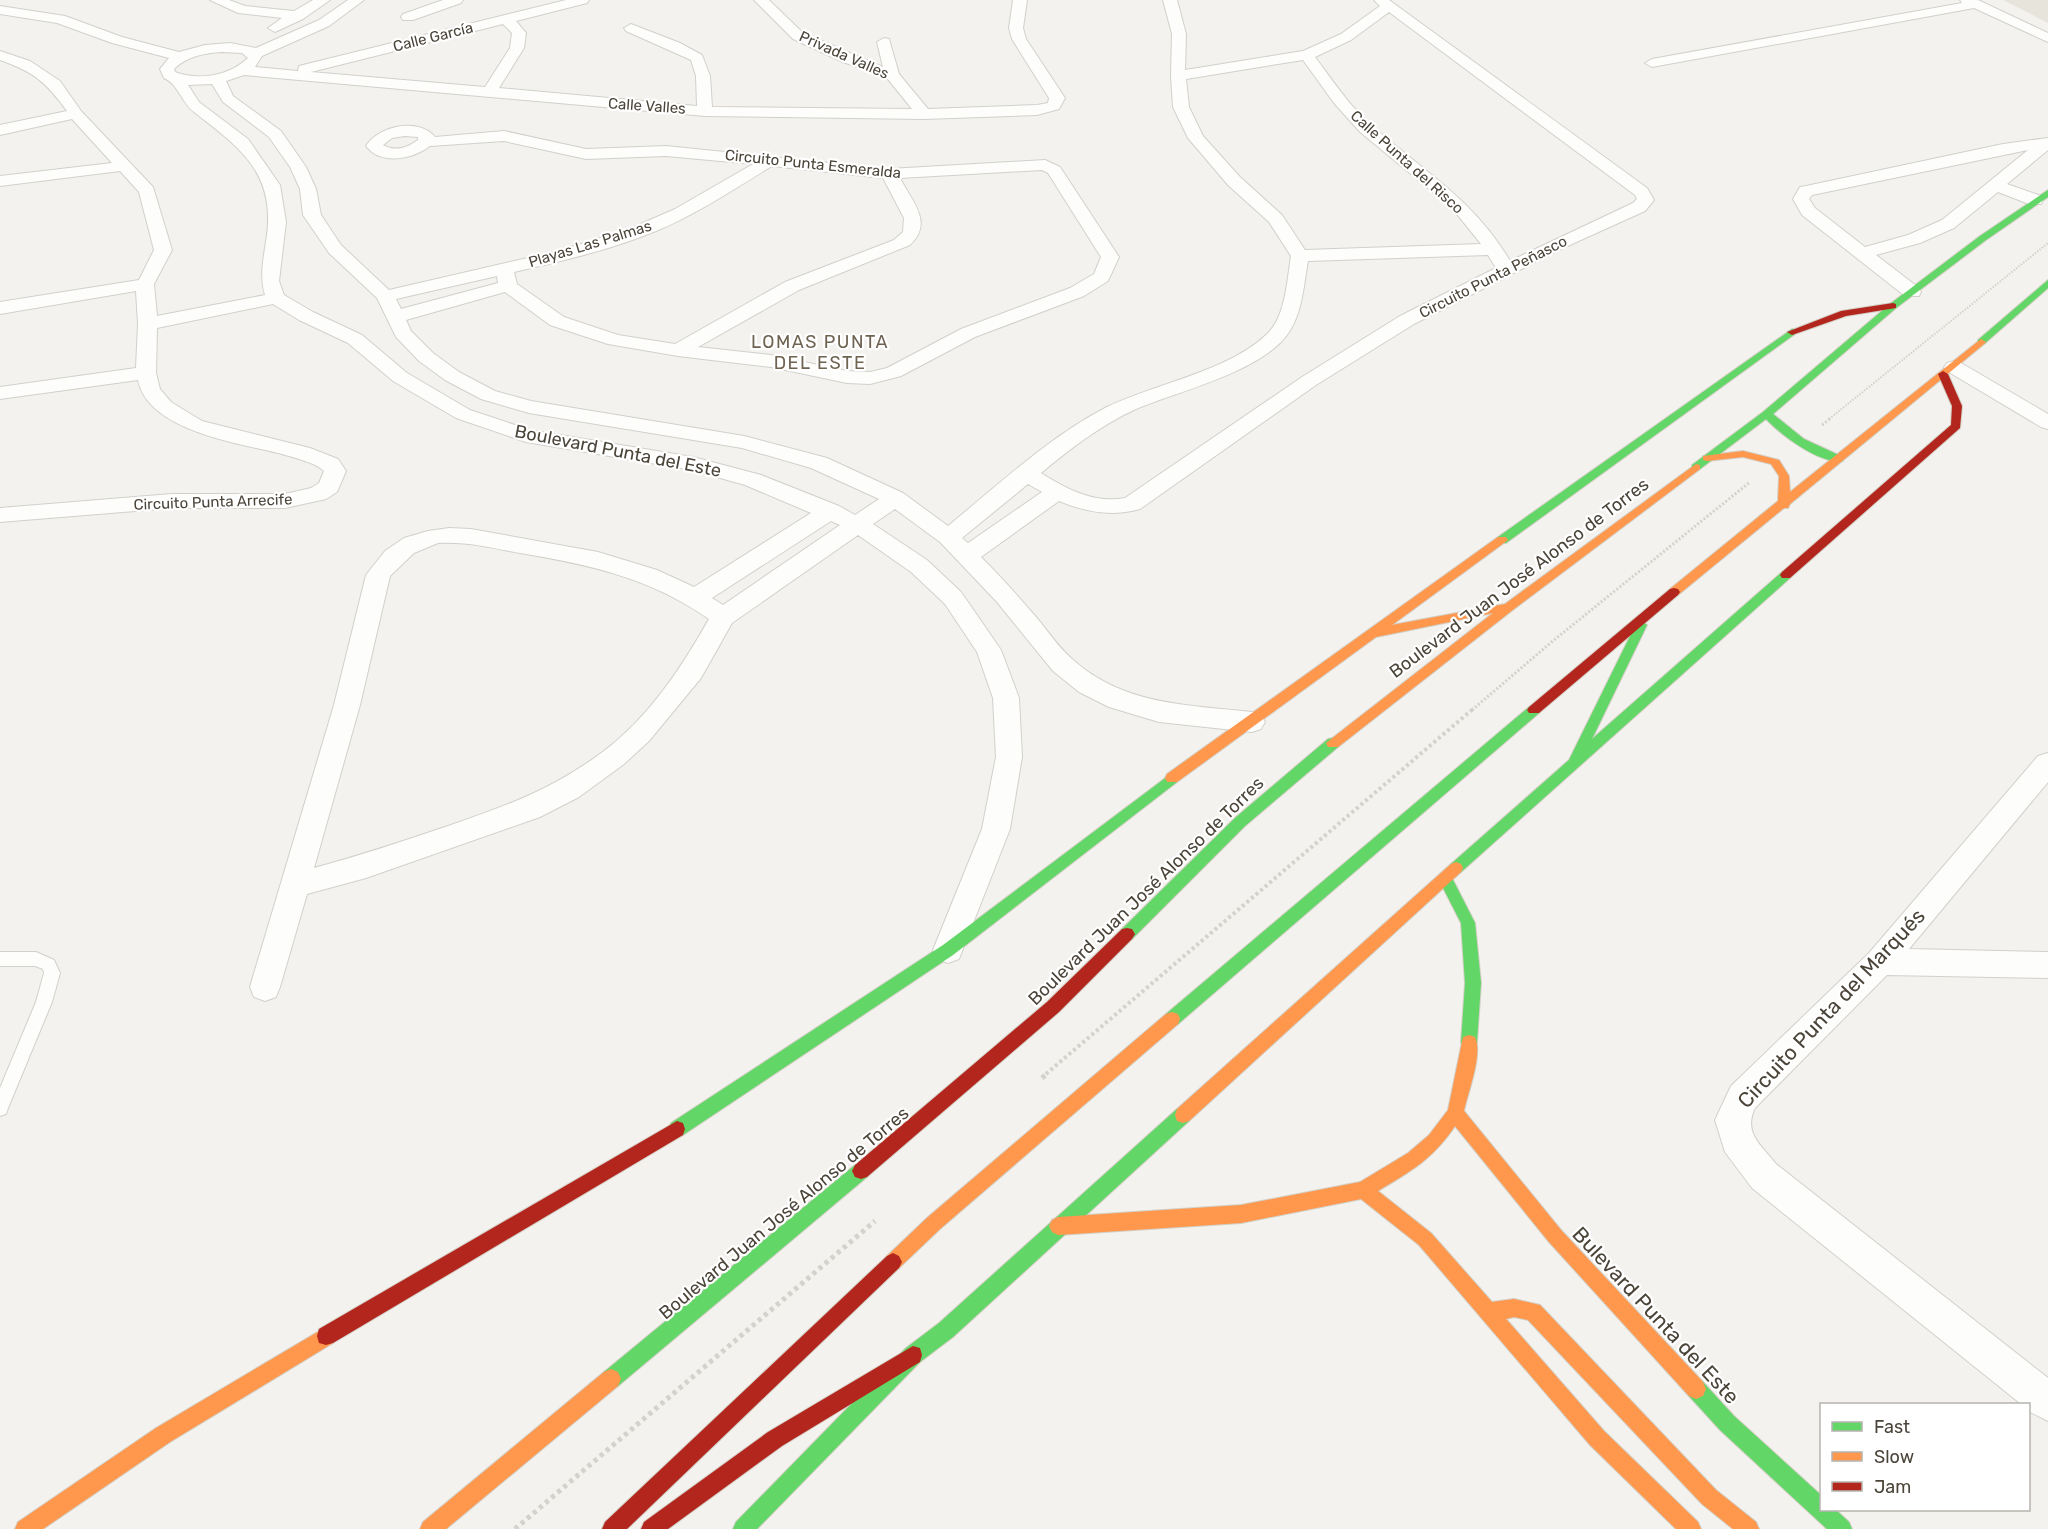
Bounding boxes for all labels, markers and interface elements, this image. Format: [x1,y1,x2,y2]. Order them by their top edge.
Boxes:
street label: Calle García [391,18,475,56]
street label: Privada Valles [796,27,892,83]
street label: Calle Valles [608,94,687,118]
street label: Calle Punta del Risco [1347,107,1467,217]
street label: Circuito Punta Esmeralda [724,146,902,182]
street label: Playas Las Palmas [526,217,654,271]
street label: Circuito Punta Peñasco [1416,232,1570,322]
district label: LOMAS PUNTA DEL ESTE [751,331,889,374]
street label: Boulevard Punta del Este [513,420,723,482]
street label: Boulevard Juan José Alonso de Torres [1385,473,1653,683]
street label: Circuito Punta Arrecife [133,490,293,514]
street label: Boulevard Juan José Alonso de Torres [1024,772,1268,1010]
street label: Circuito Punta del Marqués [1732,903,1930,1113]
street label: Boulevard Juan José Alonso de Torres [655,1102,913,1324]
street label: Bulevard Punta del Este [1567,1221,1745,1409]
legend [1820,1403,2030,1511]
text: Fast [1874,1416,1910,1438]
text: Slow [1874,1446,1914,1468]
text: Jam [1874,1476,1911,1498]

